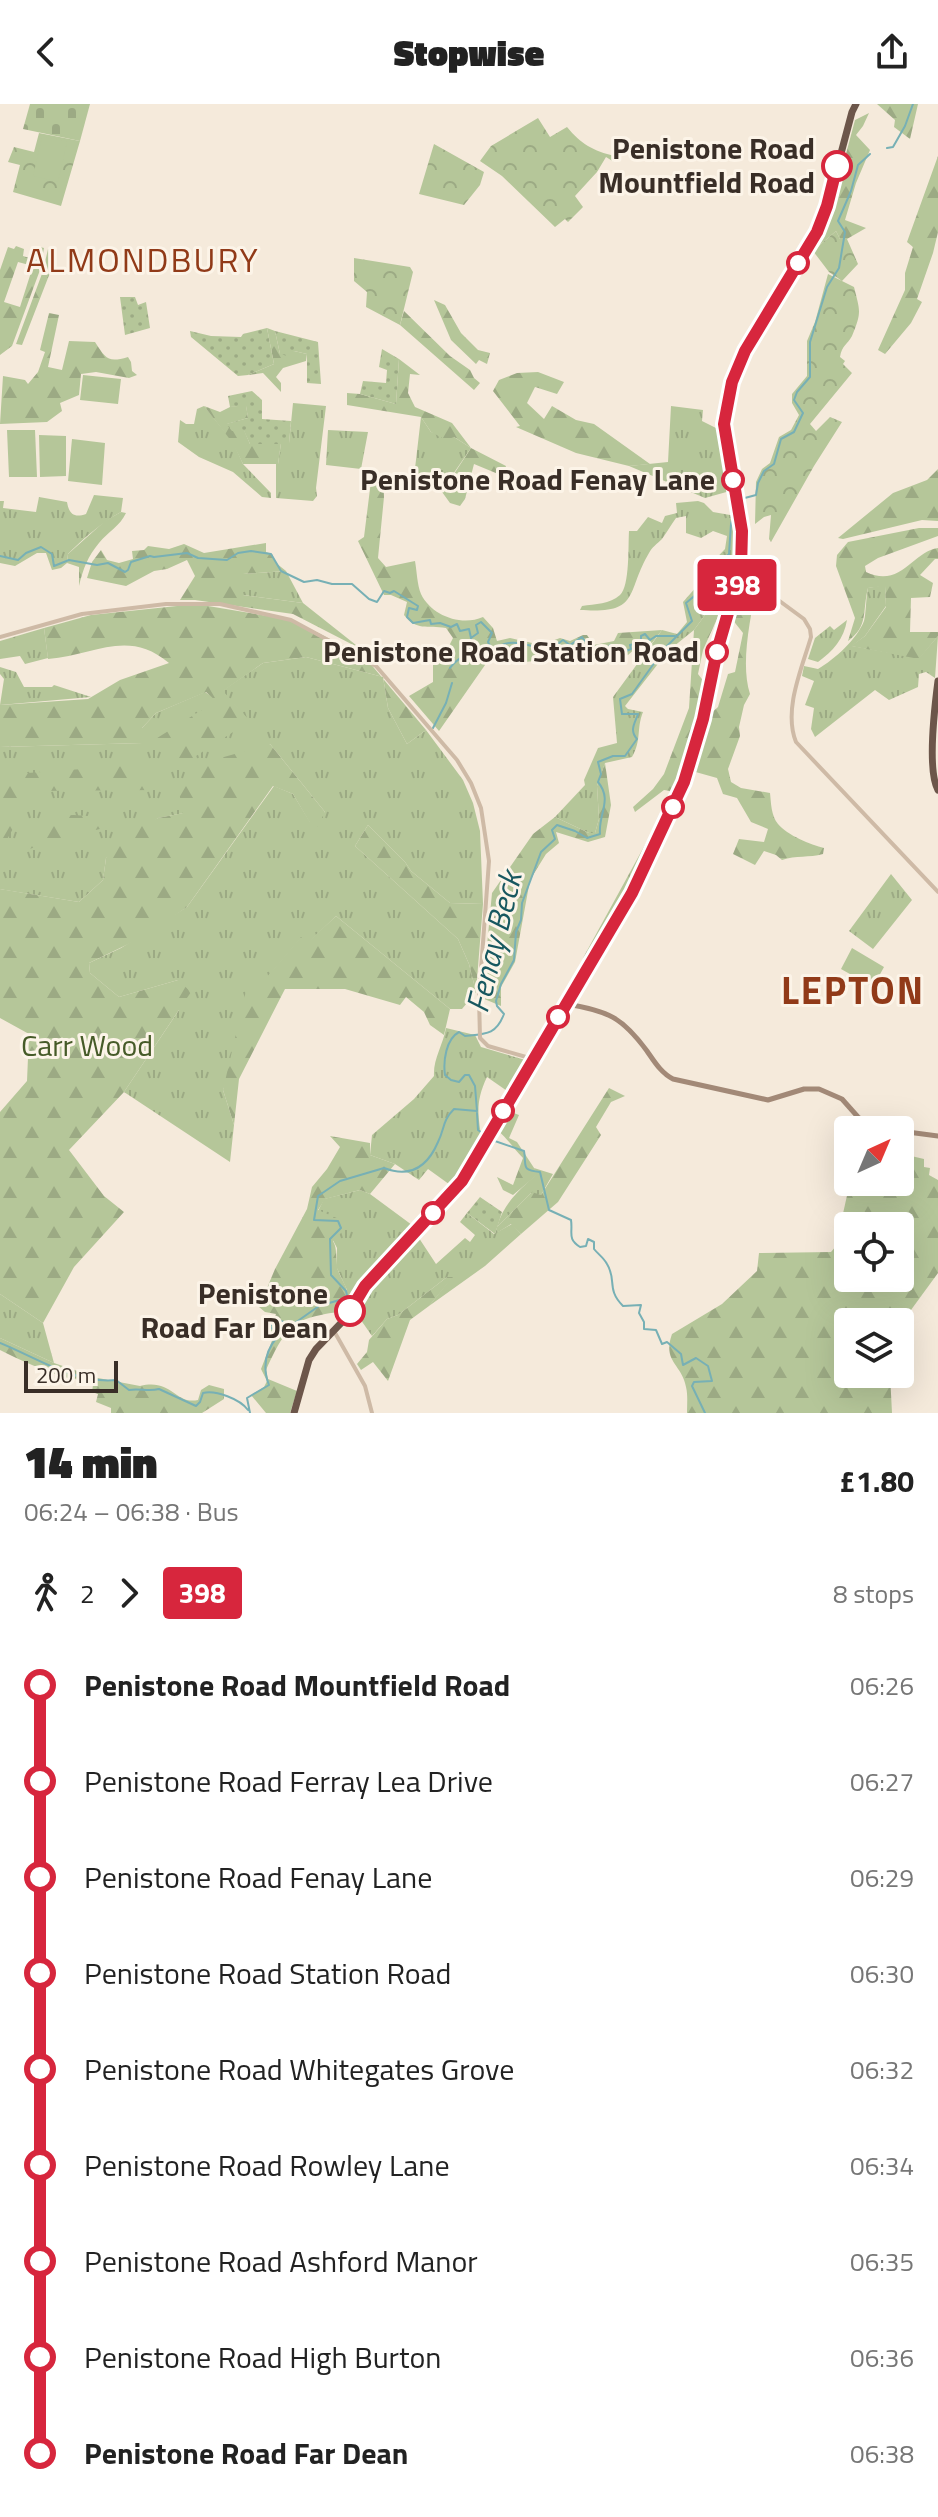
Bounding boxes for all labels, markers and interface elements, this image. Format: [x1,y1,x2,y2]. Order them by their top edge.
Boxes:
text: Stopwise [394,25,544,80]
icon: back [24,30,68,74]
icon: share [870,30,914,74]
place label: Penistone Road Mountfield Road [598,125,815,205]
marker: Penistone Road Mountfield Road [822,151,852,181]
district label: ALMONDBURY [26,233,260,285]
unlabelled marker [787,252,809,274]
place label: Penistone Road Fenay Lane [360,456,715,502]
marker: Penistone Road Fenay Lane [722,469,744,491]
line badge: 398 [691,559,783,611]
text: 398 [713,563,761,606]
place label: Penistone Road Station Road [323,628,699,674]
marker: Penistone Road Station Road [706,641,728,663]
unlabelled marker [662,796,684,818]
water label: Fenay Beck [452,863,535,1017]
district label: LEPTON [781,961,925,1019]
unlabelled marker [547,1006,569,1028]
park label: Carr Wood [21,1022,153,1068]
unlabelled marker [492,1100,514,1122]
north arrow [834,1116,914,1196]
map controls [834,1116,914,1388]
unlabelled marker [422,1202,444,1224]
button: locate [834,1212,914,1292]
place label: Penistone Road Far Dean [140,1270,328,1350]
marker: Penistone Road Far Dean [335,1296,365,1326]
button: layers [834,1308,914,1388]
scale bar [24,1357,118,1393]
text: 200 m [36,1358,96,1392]
text: 14 min [24,1428,158,1495]
text: £1.80 [839,1458,914,1504]
text: 06:24 – 06:38 · Bus [24,1492,239,1531]
icon: walk [24,1571,68,1615]
icon: forward [107,1571,151,1615]
text: 398 [179,1571,226,1614]
text: 2 [80,1574,95,1613]
text: 8 stops [833,1574,914,1613]
text: Penistone Road Mountfield Road [84,1662,510,1708]
text: 06:26 [850,1666,914,1705]
text: Penistone Road Ferray Lea Drive [84,1758,493,1804]
text: 06:27 [850,1762,914,1801]
text: Penistone Road Fenay Lane [84,1854,432,1900]
text: 06:29 [850,1858,914,1897]
text: Penistone Road Station Road [84,1950,451,1996]
text: 06:30 [850,1954,914,1993]
text: Penistone Road Whitegates Grove [84,2046,514,2092]
text: 06:32 [850,2050,914,2089]
text: Penistone Road Rowley Lane [84,2142,450,2188]
text: 06:34 [850,2146,914,2185]
text: Penistone Road Ashford Manor [84,2238,478,2284]
text: 06:35 [850,2242,914,2281]
text: Penistone Road High Burton [84,2334,441,2380]
text: 06:36 [850,2338,914,2377]
text: Penistone Road Far Dean [84,2430,408,2476]
text: 06:38 [850,2434,914,2473]

